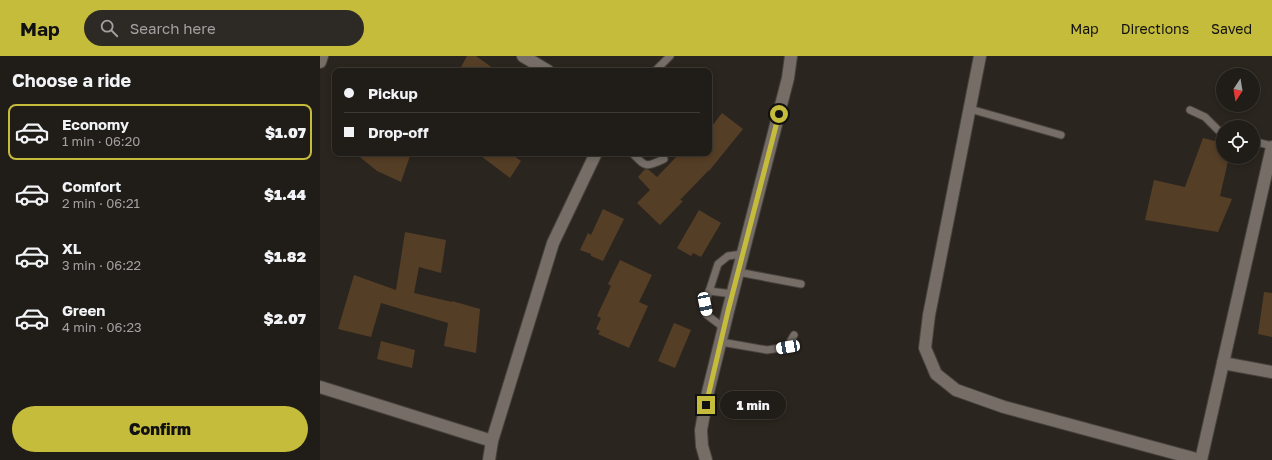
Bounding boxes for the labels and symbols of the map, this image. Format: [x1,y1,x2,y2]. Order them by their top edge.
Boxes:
north arrow [1216,68,1260,112]
route start [770,105,788,123]
car [697,291,713,317]
car [775,339,801,355]
callout: 1 min [720,391,786,419]
route end [697,396,715,414]

